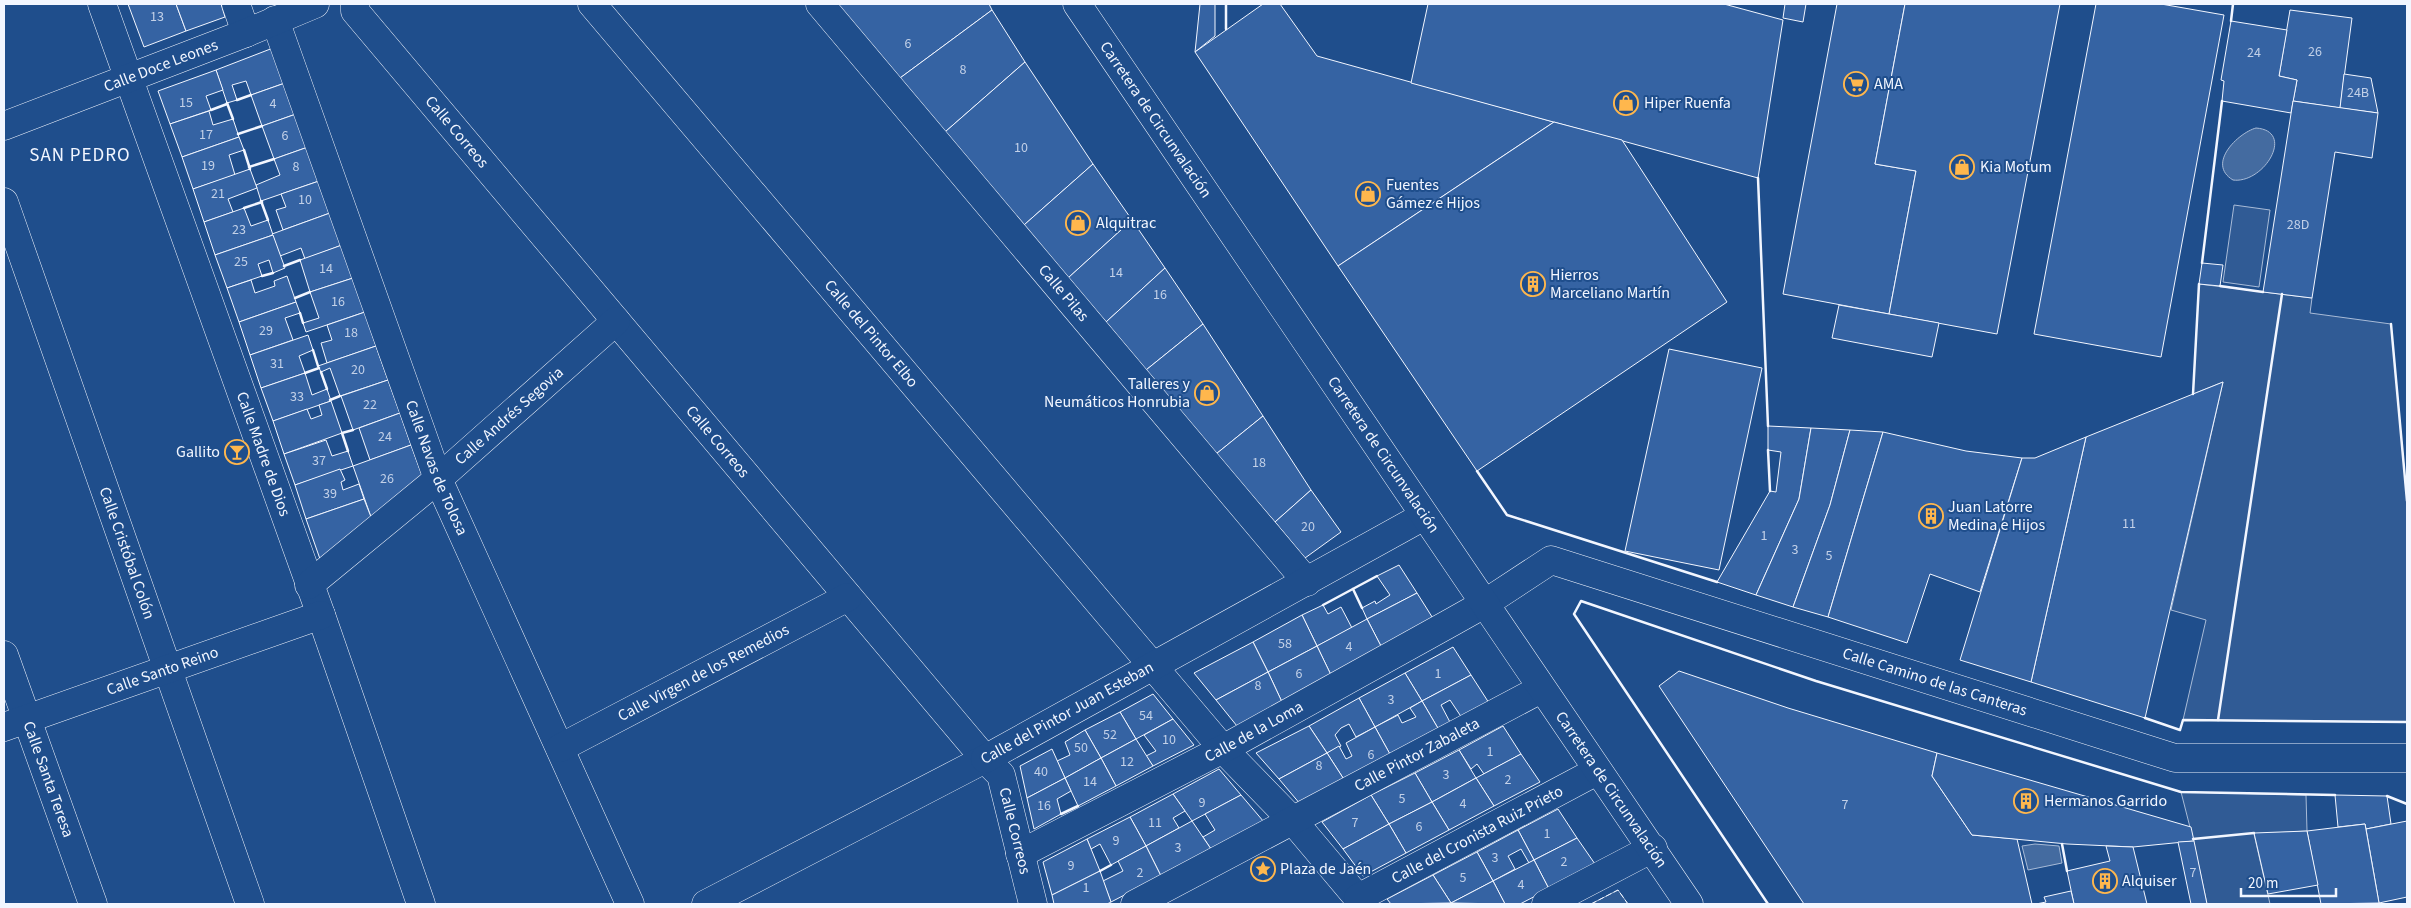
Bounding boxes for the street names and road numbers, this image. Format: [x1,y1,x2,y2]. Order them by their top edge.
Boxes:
street label: Calle Doce Leones [100,34,221,98]
street label: Carretera de Circunvalación [1095,37,1217,202]
street label: Calle Correos [420,91,494,173]
street label: Calle Pilas [1033,260,1094,327]
street label: Calle del Pintor Elbo [819,275,923,392]
street label: Calle Andrés Segovia [450,362,568,470]
street label: Carretera de Circunvalación [1322,372,1445,537]
street label: Calle Madre de Dios [231,389,296,520]
street label: Calle Navas de Tolosa [400,397,473,539]
street label: Calle Correos [681,401,755,483]
street label: Calle Cristóbal Colón [94,484,160,622]
street label: Calle Virgen de los Remedios [614,619,793,727]
street label: Calle Santo Reino [103,641,221,701]
street label: Calle Camino de las Canteras [1840,642,2030,722]
street label: Calle del Pintor Juan Esteban [977,656,1157,770]
street label: Calle de la Loma [1201,696,1307,768]
street label: Carretera de Circunvalación [1550,707,1672,872]
street label: Calle Pintor Zabaleta [1350,712,1484,797]
street label: Calle Santa Teresa [18,718,79,840]
street label: Calle del Cronista Ruiz Prieto [1388,780,1567,889]
street label: Calle Correos [993,785,1036,877]

